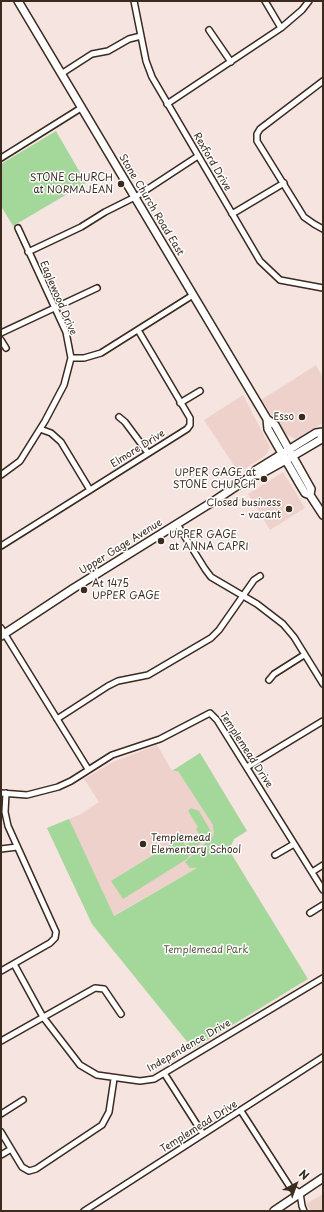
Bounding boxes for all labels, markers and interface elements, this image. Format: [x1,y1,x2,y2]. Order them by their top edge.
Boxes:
street label: Rexford Drive [190,131,234,193]
street label: Stone Church Road East [116,152,186,258]
place label: STONE CHURCH at NORMAJEAN [30,172,113,196]
marker: STONE CHURCH at NORMAJEAN [116,179,126,189]
street label: Eaglewood Drive [37,259,79,337]
place label: Esso [273,411,294,423]
marker: Esso [297,412,307,422]
street label: Elmore Drive [109,428,167,470]
place label: UPPER GAGE at STONE CHURCH [173,467,256,490]
marker: UPPER GAGE at STONE CHURCH [259,474,269,484]
place label: Closed business - vacant [207,497,281,520]
marker: Closed business - vacant [284,504,294,514]
street label: Upper Gage Avenue [77,517,165,577]
place label: UPPER GAGE at ANNA CAPRI [169,529,249,552]
marker: UPPER GAGE at ANNA CAPRI [156,536,166,546]
place label: At 1475 UPPER GAGE [92,578,160,602]
marker: At 1475 UPPER GAGE [79,585,89,595]
street label: Templemead Drive [217,710,275,790]
place label: Templemead Elementary School [151,832,241,856]
marker: Templemead Elementary School [138,839,148,849]
park label: Templemead Park [163,944,249,956]
street label: Independence Drive [145,1017,233,1075]
street label: Templemead Drive [158,1098,240,1156]
north arrow [276,1164,316,1204]
text: N [295,1165,313,1184]

